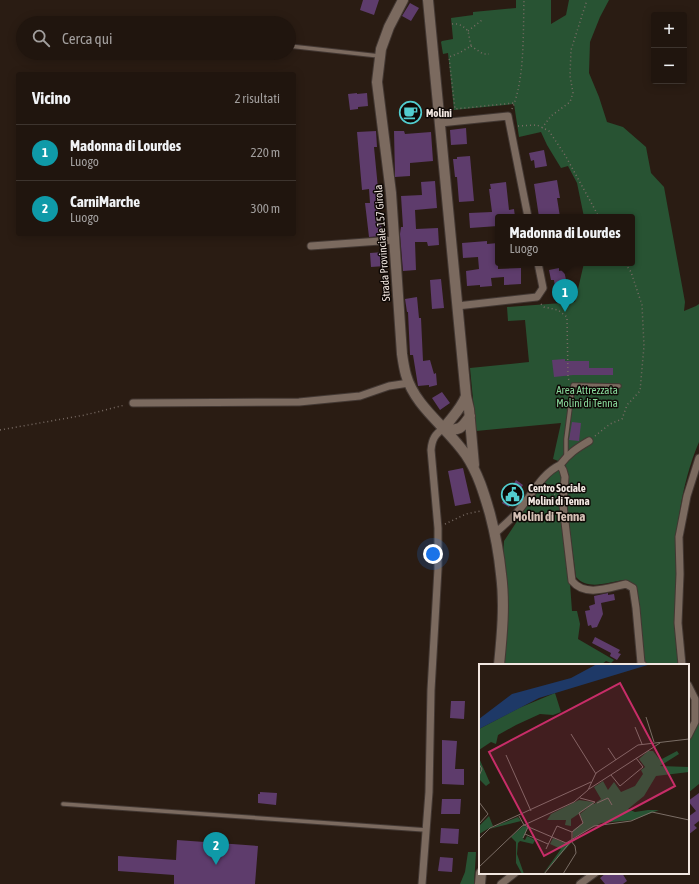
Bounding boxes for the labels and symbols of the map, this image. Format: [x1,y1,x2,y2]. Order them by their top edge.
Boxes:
cafe icon: Molini [398,100,424,126]
place label: Molini [426,107,452,119]
street label: Strada Provinciale 157 Girola [372,184,392,302]
pin: 1 [552,279,578,312]
park label: Area Attrezzata Molini di Tenna [556,384,618,409]
public building icon: Centro Sociale Molini di Tenna [499,481,525,507]
place label: Centro Sociale Molini di Tenna [528,482,590,507]
district label: Molini di Tenna [513,509,585,524]
your location [423,544,443,564]
inset map [479,664,689,874]
pin: 2 [203,832,229,865]

